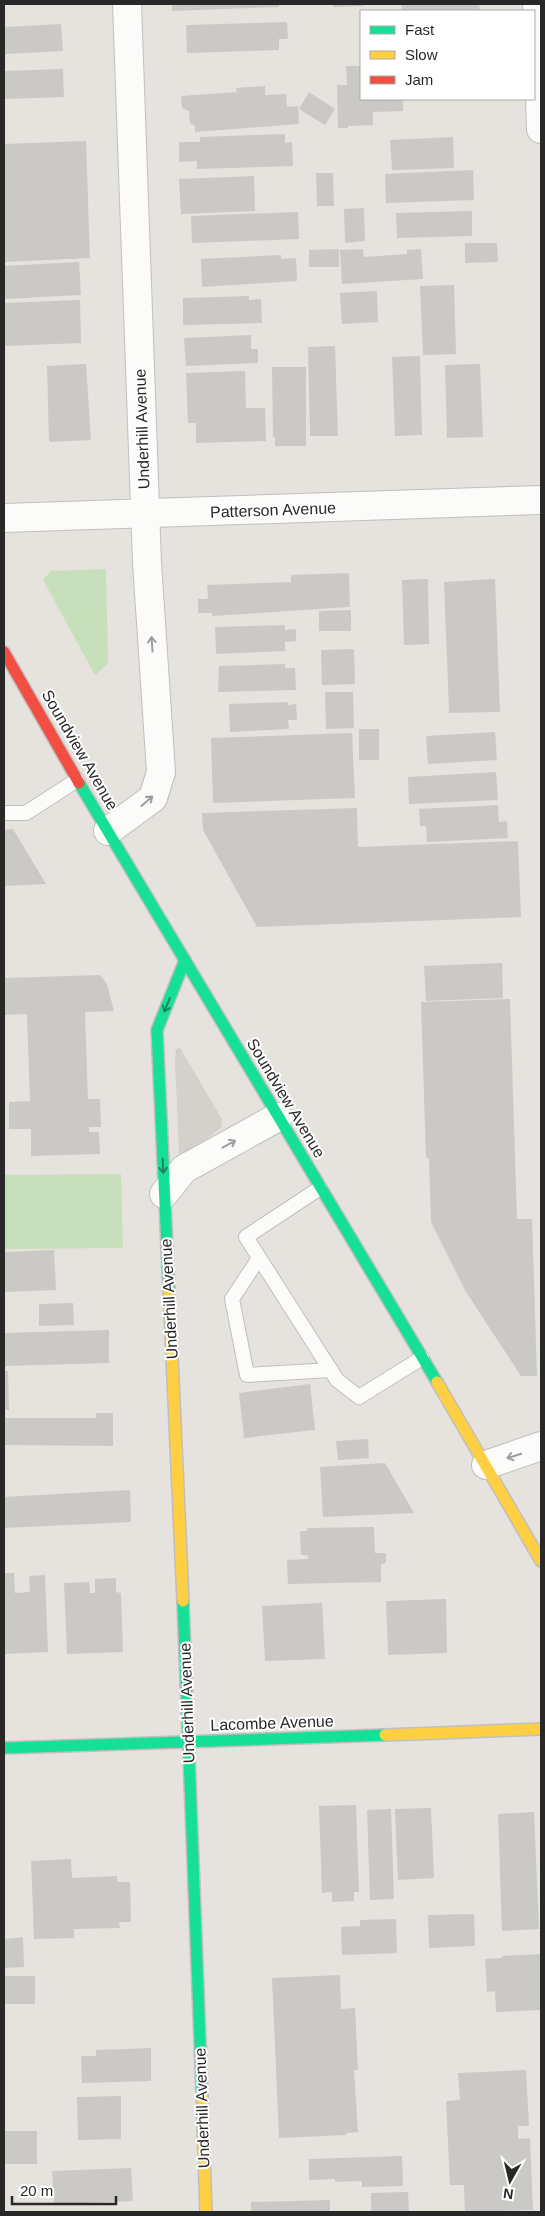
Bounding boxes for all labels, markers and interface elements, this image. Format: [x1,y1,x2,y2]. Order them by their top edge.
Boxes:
legend [360,10,535,100]
text: Fast [405,21,435,38]
text: Slow [405,46,438,63]
text: Jam [405,71,433,88]
street label: Underhill Avenue [131,368,153,490]
street label: Patterson Avenue [210,499,336,521]
one-way arrow [147,636,157,652]
street label: Soundview Avenue [39,687,121,813]
one-way arrow [140,796,153,807]
one-way arrow [162,997,171,1012]
street label: Soundview Avenue [244,1035,328,1161]
one-way arrow [221,1139,236,1148]
one-way arrow [158,1158,168,1174]
street label: Underhill Avenue [157,1238,181,1360]
one-way arrow [506,1451,522,1461]
street label: Underhill Avenue [176,1642,198,1764]
street label: Lacombe Avenue [210,1712,334,1734]
street label: Underhill Avenue [191,2047,213,2169]
north arrow [485,2156,535,2206]
scale bar [12,2174,116,2206]
text: 20 m [20,2182,53,2199]
text: N [502,2185,514,2203]

